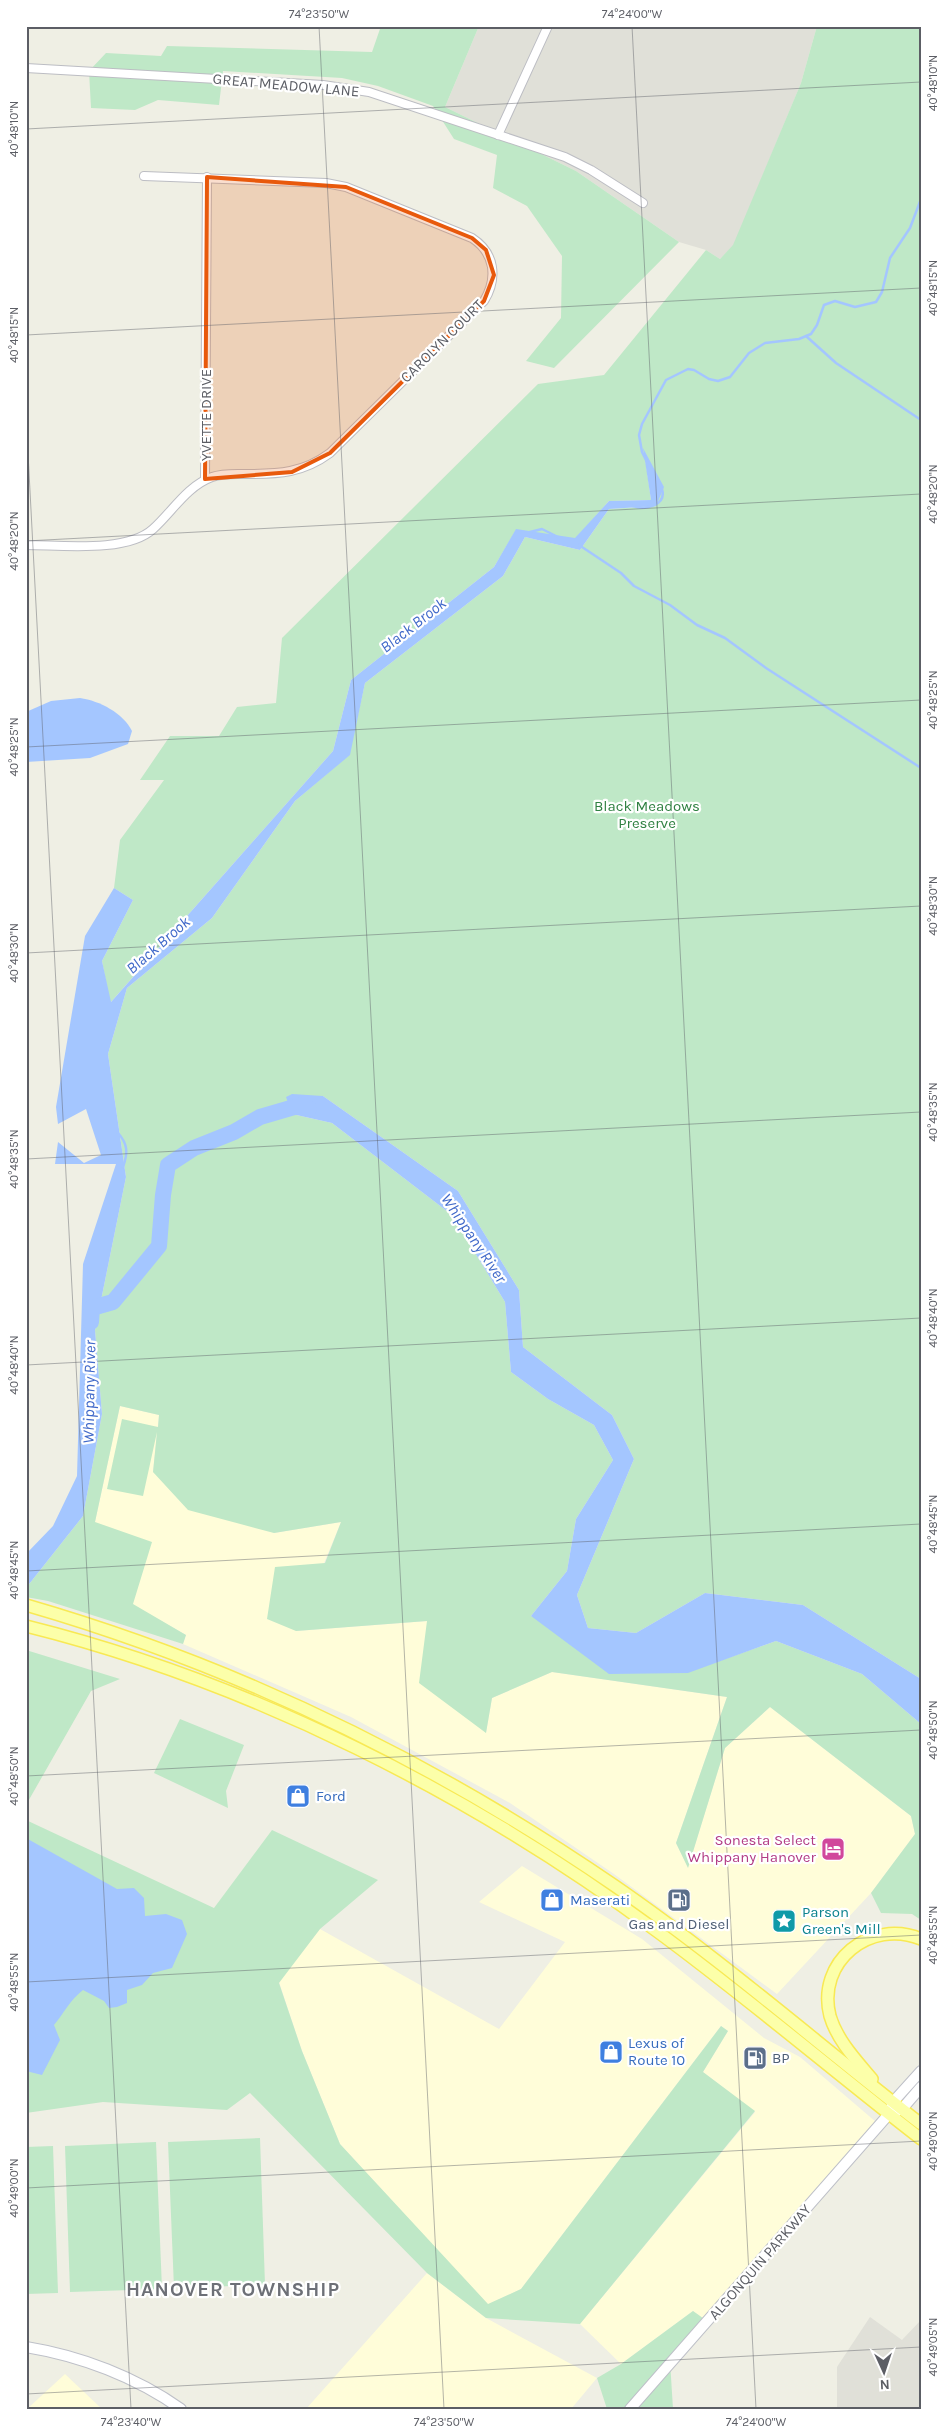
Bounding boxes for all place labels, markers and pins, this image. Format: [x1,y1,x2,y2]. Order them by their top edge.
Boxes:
shop icon: Ford [285,1783,311,1809]
place label: Ford [316,1787,346,1805]
place label: Sonesta Select Whippany Hanover [687,1831,817,1866]
hotel icon: Sonesta Select Whippany Hanover [820,1836,846,1862]
shop icon: Maserati [539,1887,565,1913]
fuel station icon: Gas and Diesel [666,1887,692,1913]
place label: Maserati [570,1891,630,1909]
place label: Parson Green's Mill [802,1903,881,1938]
place icon: Parson Green's Mill [771,1908,797,1934]
place label: Gas and Diesel [629,1915,729,1933]
place label: Lexus of Route 10 [628,2034,685,2069]
shop icon: Lexus of Route 10 [598,2039,624,2065]
fuel station icon: BP [742,2045,768,2071]
place label: BP [772,2049,790,2067]

